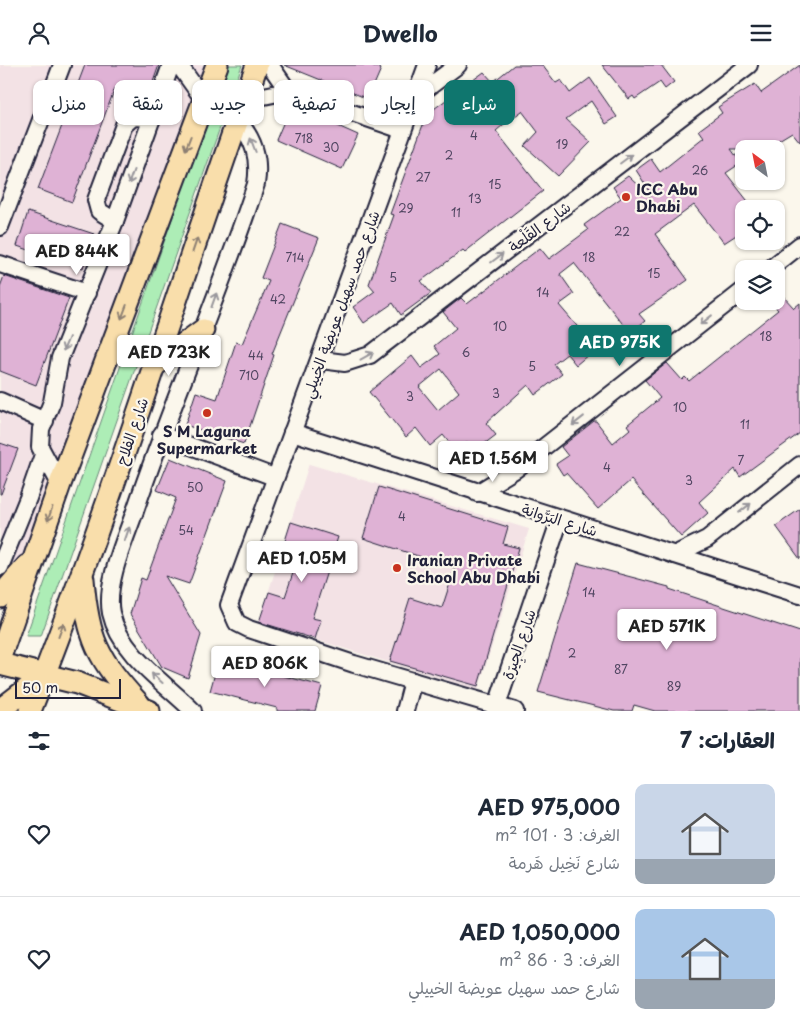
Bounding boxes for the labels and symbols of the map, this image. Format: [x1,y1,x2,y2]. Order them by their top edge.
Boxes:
house number: 4 [470,126,478,144]
house number: 718 [295,129,313,147]
house number: 19 [556,135,568,153]
one-way arrow [182,136,191,151]
one-way arrow [248,138,257,154]
house number: 30 [323,138,340,156]
north arrow [735,140,785,190]
house number: 2 [445,146,453,164]
one-way arrow [619,154,632,165]
house number: 26 [692,161,708,179]
house number: 27 [416,168,431,186]
one-way arrow [126,169,135,184]
house number: 15 [488,175,502,193]
place label: ICC Abu Dhabi [636,177,698,217]
house number: 13 [468,189,482,207]
marker: ICC Abu Dhabi [620,191,632,203]
street label: شارع القَلْعة [503,195,575,257]
house number: 29 [398,199,414,217]
house number: 11 [451,203,461,221]
street label: شارع حمد سهيل عويضة الخييلي [295,207,388,402]
house number: 22 [614,222,630,240]
pin: AED 844K [25,233,129,276]
one-way arrow [191,237,200,253]
house number: 714 [285,248,305,266]
house number: 18 [583,248,595,266]
one-way arrow [490,253,504,263]
house number: 15 [647,264,661,282]
house number: 5 [389,268,397,286]
house number: 14 [536,283,550,301]
house number: 42 [270,290,286,308]
one-way arrow [210,292,219,308]
one-way arrow [119,304,128,319]
one-way arrow [699,314,712,325]
house number: 10 [493,317,507,335]
pin: AED 975K [568,325,672,367]
house number: 18 [760,327,772,345]
pin: AED 723K [117,335,221,377]
one-way arrow [61,336,70,352]
house number: 6 [462,343,470,361]
house number: 44 [248,346,264,364]
one-way arrow [360,351,375,361]
house number: 5 [528,357,536,375]
house number: 710 [239,366,259,384]
house number: 3 [492,384,500,402]
house number: 3 [406,387,414,405]
street label: شارع الفلاح [109,394,153,468]
house number: 10 [673,398,687,416]
marker: S M Laguna Supermarket [201,407,213,419]
one-way arrow [572,415,585,426]
house number: 11 [740,415,750,433]
place label: S M Laguna Supermarket [157,419,257,459]
pin: AED 1.56M [436,441,550,483]
house number: 7 [738,451,745,469]
house number: 4 [603,458,611,476]
house number: 3 [685,471,693,489]
house number: 50 [187,478,203,496]
street label: شارع البَرَّوانة [519,497,601,541]
one-way arrow [738,503,751,514]
one-way arrow [45,505,54,521]
house number: 4 [398,507,406,525]
house number: 54 [178,521,194,539]
one-way arrow [123,526,133,542]
pin: AED 1.05M [245,541,359,583]
place label: Iranian Private School Abu Dhabi [407,548,540,588]
marker: Iranian Private School Abu Dhabi [391,562,403,574]
house number: 14 [582,583,596,601]
street label: شارع الجِيرَة [495,606,542,683]
pin: AED 571K [615,609,719,651]
one-way arrow [57,622,66,638]
house number: 2 [568,644,576,662]
pin: AED 806K [213,645,317,688]
house number: 87 [614,660,628,678]
one-way arrow [151,672,163,684]
scale bar [15,676,121,699]
house number: 89 [667,677,681,695]

